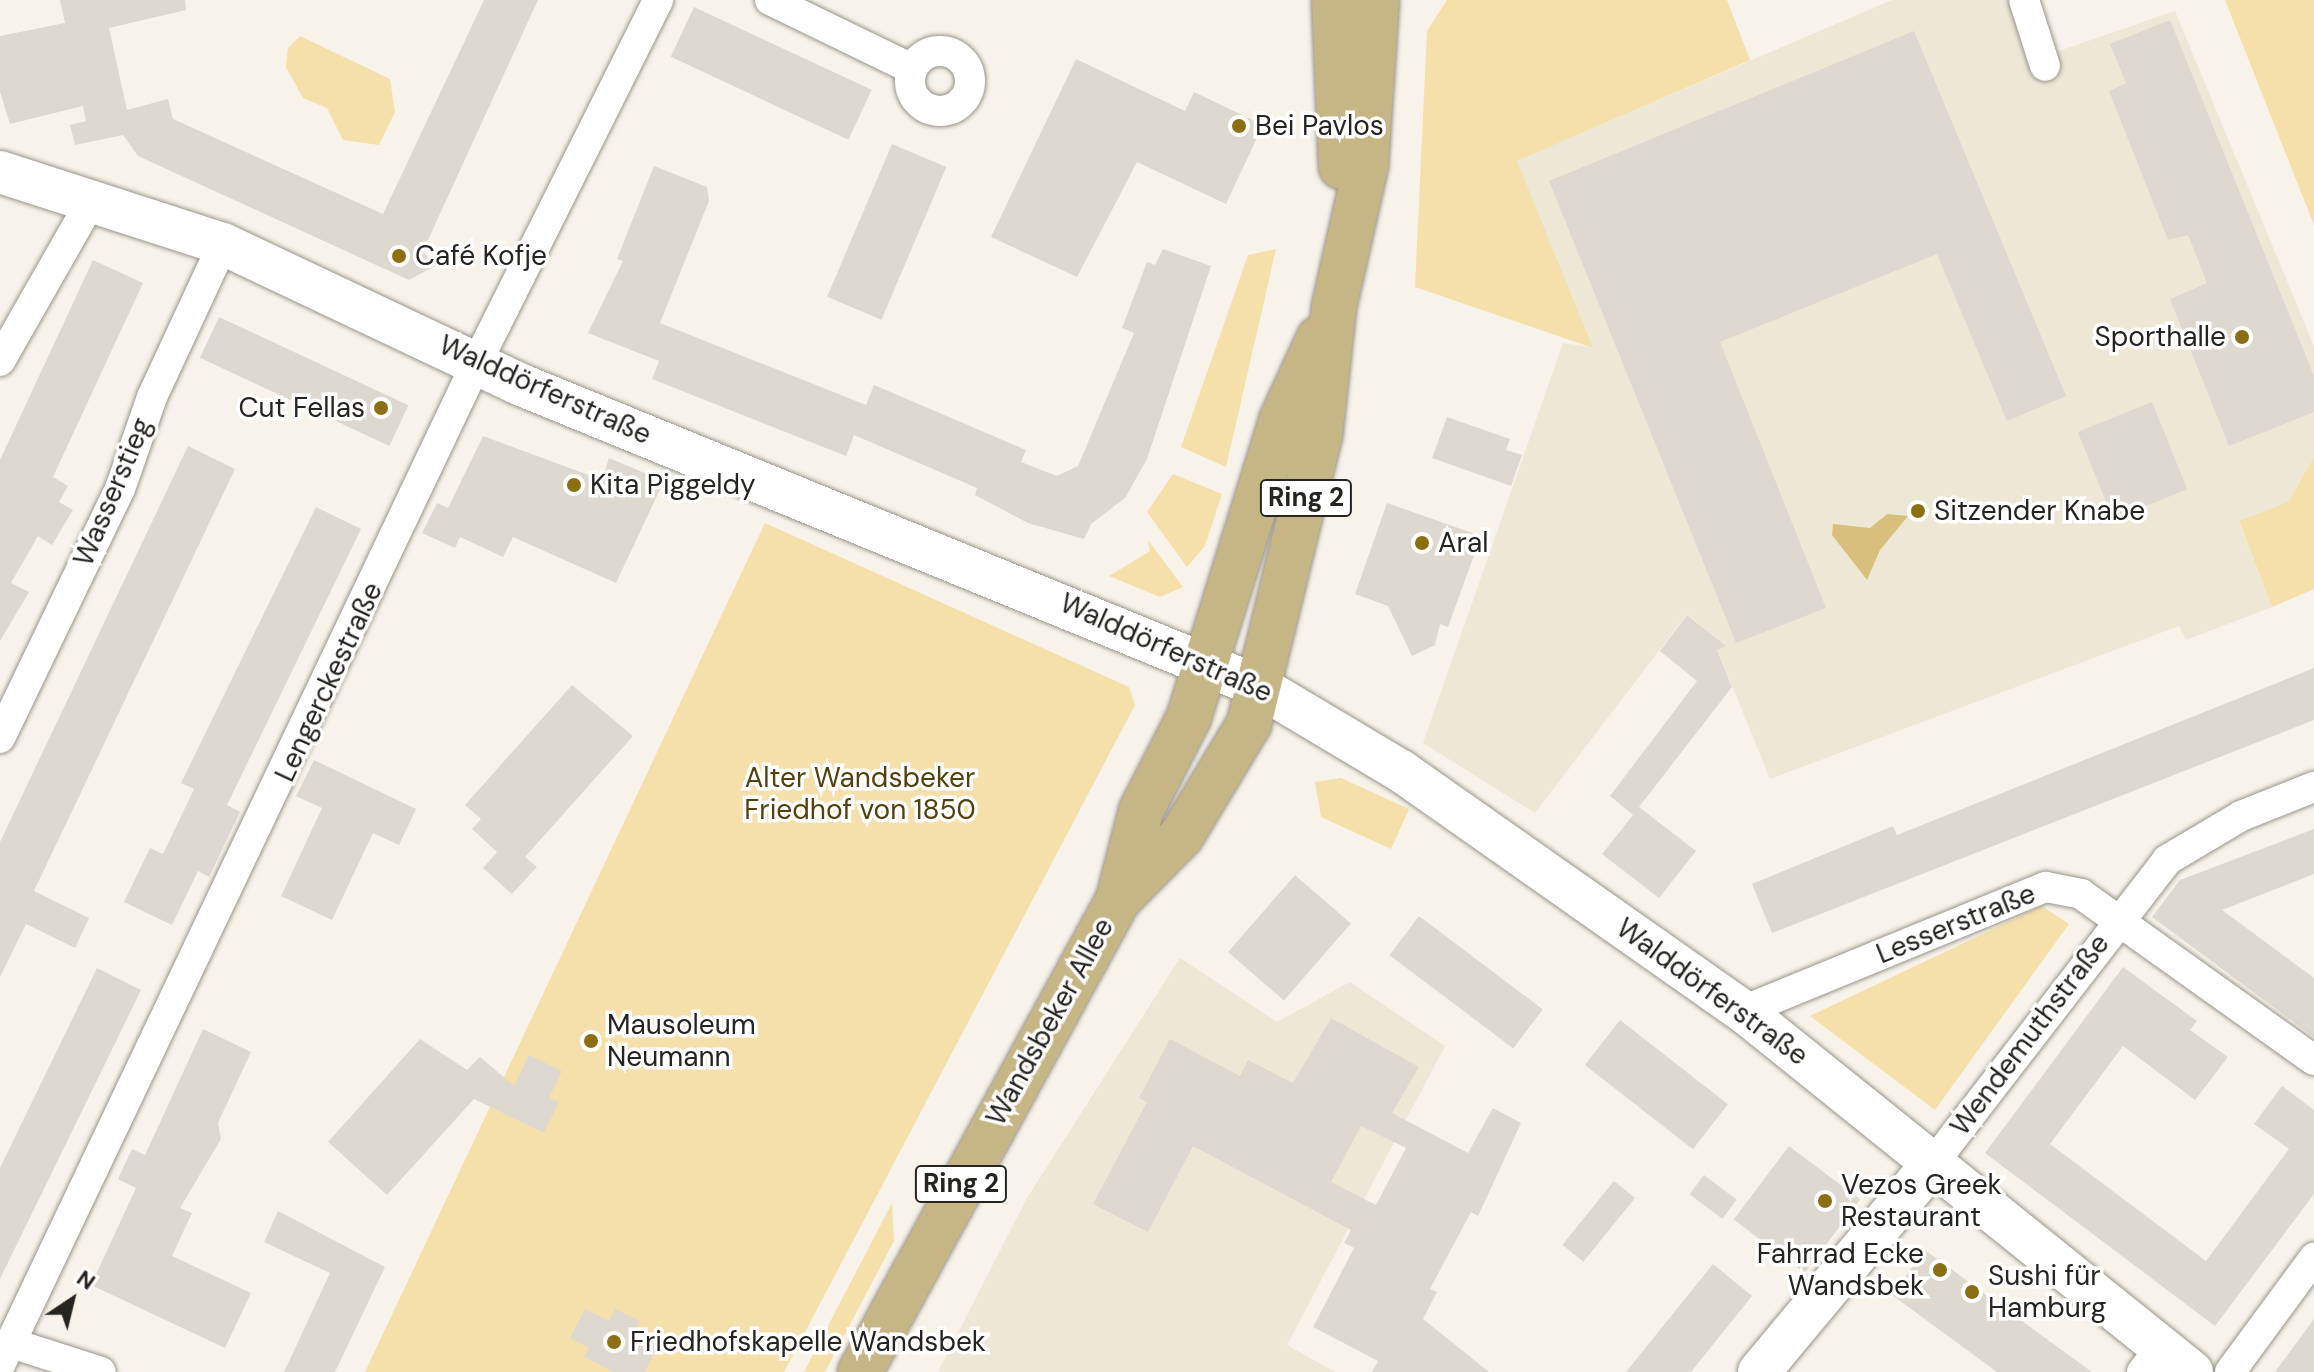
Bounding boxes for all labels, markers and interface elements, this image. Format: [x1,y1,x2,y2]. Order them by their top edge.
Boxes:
place label: Bei Pavlos [1255,109,1384,143]
marker: Bei Pavlos [1230,117,1248,135]
place label: Café Kofje [415,239,547,273]
marker: Café Kofje [390,247,408,265]
place label: Sporthalle [2095,320,2226,354]
street label: Walddörferstraße [434,328,656,452]
marker: Sporthalle [2233,328,2251,346]
place label: Cut Fellas [238,391,365,425]
marker: Cut Fellas [372,399,390,417]
street label: Wasserstieg [67,413,159,571]
place label: Kita Piggeldy [590,468,756,502]
marker: Kita Piggeldy [565,476,583,494]
road number: Ring 2 [1258,476,1354,520]
place label: Sitzender Knabe [1934,494,2145,528]
marker: Sitzender Knabe [1909,502,1927,520]
place label: Aral [1438,526,1488,560]
marker: Aral [1413,534,1431,552]
street label: Lengerckestraße [268,577,390,787]
street label: Walddörferstraße [1055,586,1277,710]
park label: Alter Wandsbeker Friedhof von 1850 [744,761,976,827]
street label: Lesserstraße [1872,877,2040,971]
street label: Walddörferstraße [1610,911,1814,1073]
street label: Wandsbeker Allee [979,912,1121,1132]
street label: Wendemuthstraße [1943,928,2117,1142]
place label: Mausoleum Neumann [607,1008,756,1074]
marker: Mausoleum Neumann [582,1032,600,1050]
road number: Ring 2 [913,1162,1009,1206]
place label: Vezos Greek Restaurant [1841,1168,2002,1234]
marker: Vezos Greek Restaurant [1816,1192,1834,1210]
place label: Fahrrad Ecke Wandsbek [1757,1237,1924,1303]
place label: Sushi für Hamburg [1988,1259,2106,1325]
north arrow [32,1260,112,1340]
marker: Fahrrad Ecke Wandsbek [1931,1261,1949,1279]
text: N [71,1263,101,1296]
marker: Sushi für Hamburg [1963,1283,1981,1301]
place label: Friedhofskapelle Wandsbek [630,1325,986,1359]
marker: Friedhofskapelle Wandsbek [605,1333,623,1351]

